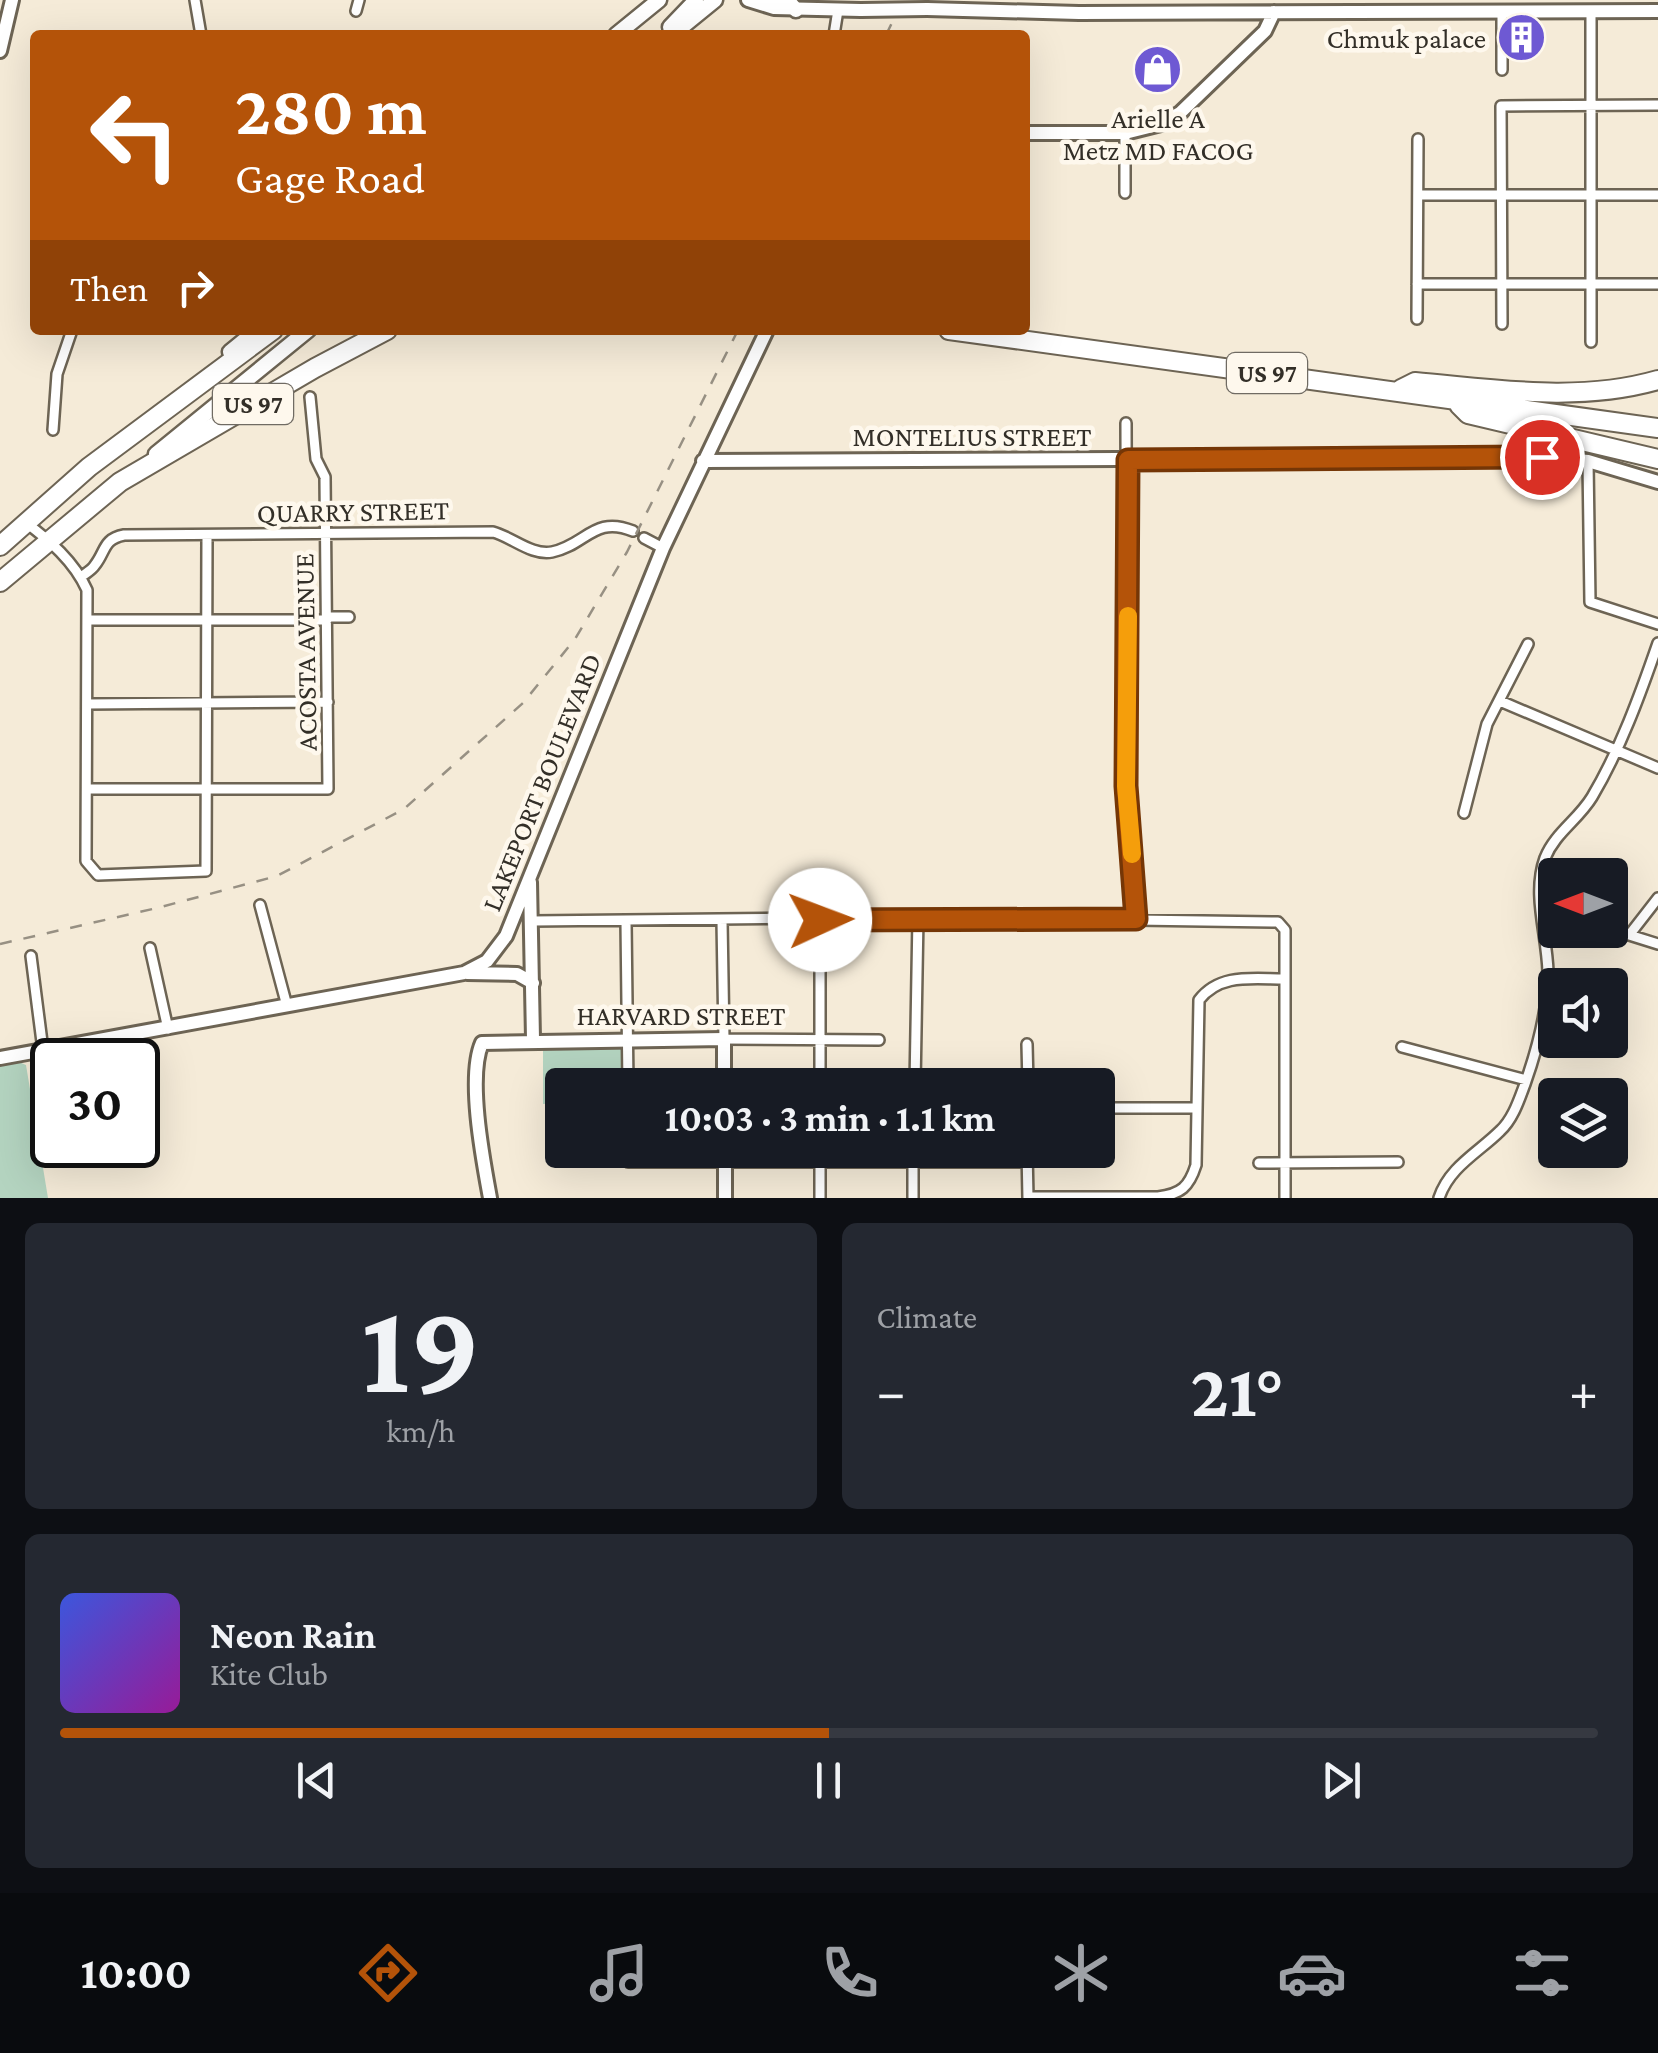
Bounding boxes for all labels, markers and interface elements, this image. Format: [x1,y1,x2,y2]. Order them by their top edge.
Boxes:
building icon: Chmuk palace [1495,12,1547,64]
place label: Chmuk palace [1327,23,1486,54]
shop icon: Arielle A Metz MD FACOG [1132,44,1184,96]
icon: left [70,70,200,200]
text: 280 m [235,71,427,149]
place label: Arielle A Metz MD FACOG [1063,103,1253,166]
text: Gage Road [235,153,425,203]
icon: right [168,260,223,315]
text: Then [70,267,148,309]
road number: US 97 [1227,353,1307,393]
road number: US 97 [213,384,293,424]
pin [1500,415,1585,500]
street label: MONTELIUS STREET [852,421,1092,452]
icon: arrive [1515,430,1570,485]
street label: QUARRY STREET [257,494,449,529]
street label: ACOSTA AVENUE [288,553,323,751]
street label: LAKEPORT BOULEVARD [476,649,607,916]
north arrow [1538,858,1628,948]
map controls [1538,858,1628,1168]
position arrow [768,868,872,972]
button: sound [1538,968,1628,1058]
street label: HARVARD STREET [577,1000,785,1031]
speed limit sign: 30 [30,1038,160,1168]
button: layers [1538,1078,1628,1168]
text: 10:03 · 3 min · 1.1 km [665,1097,995,1139]
text: 19 [361,1275,481,1420]
text: Climate [877,1299,977,1335]
text: 21° [1191,1349,1284,1432]
text: − [877,1361,906,1422]
text: + [1569,1361,1598,1422]
text: km/h [386,1413,455,1449]
text: Neon Rain [210,1614,376,1656]
text: Kite Club [210,1656,328,1692]
icon: previous [289,1753,344,1808]
icon: pause [801,1753,856,1808]
icon: next [1314,1753,1369,1808]
icon: directions [353,1938,423,2008]
icon: music [584,1938,654,2008]
icon: phone [815,1938,885,2008]
icon: climate [1046,1938,1116,2008]
icon: car [1277,1938,1347,2008]
icon: filters [1507,1938,1577,2008]
text: 10:00 [80,1948,192,1998]

